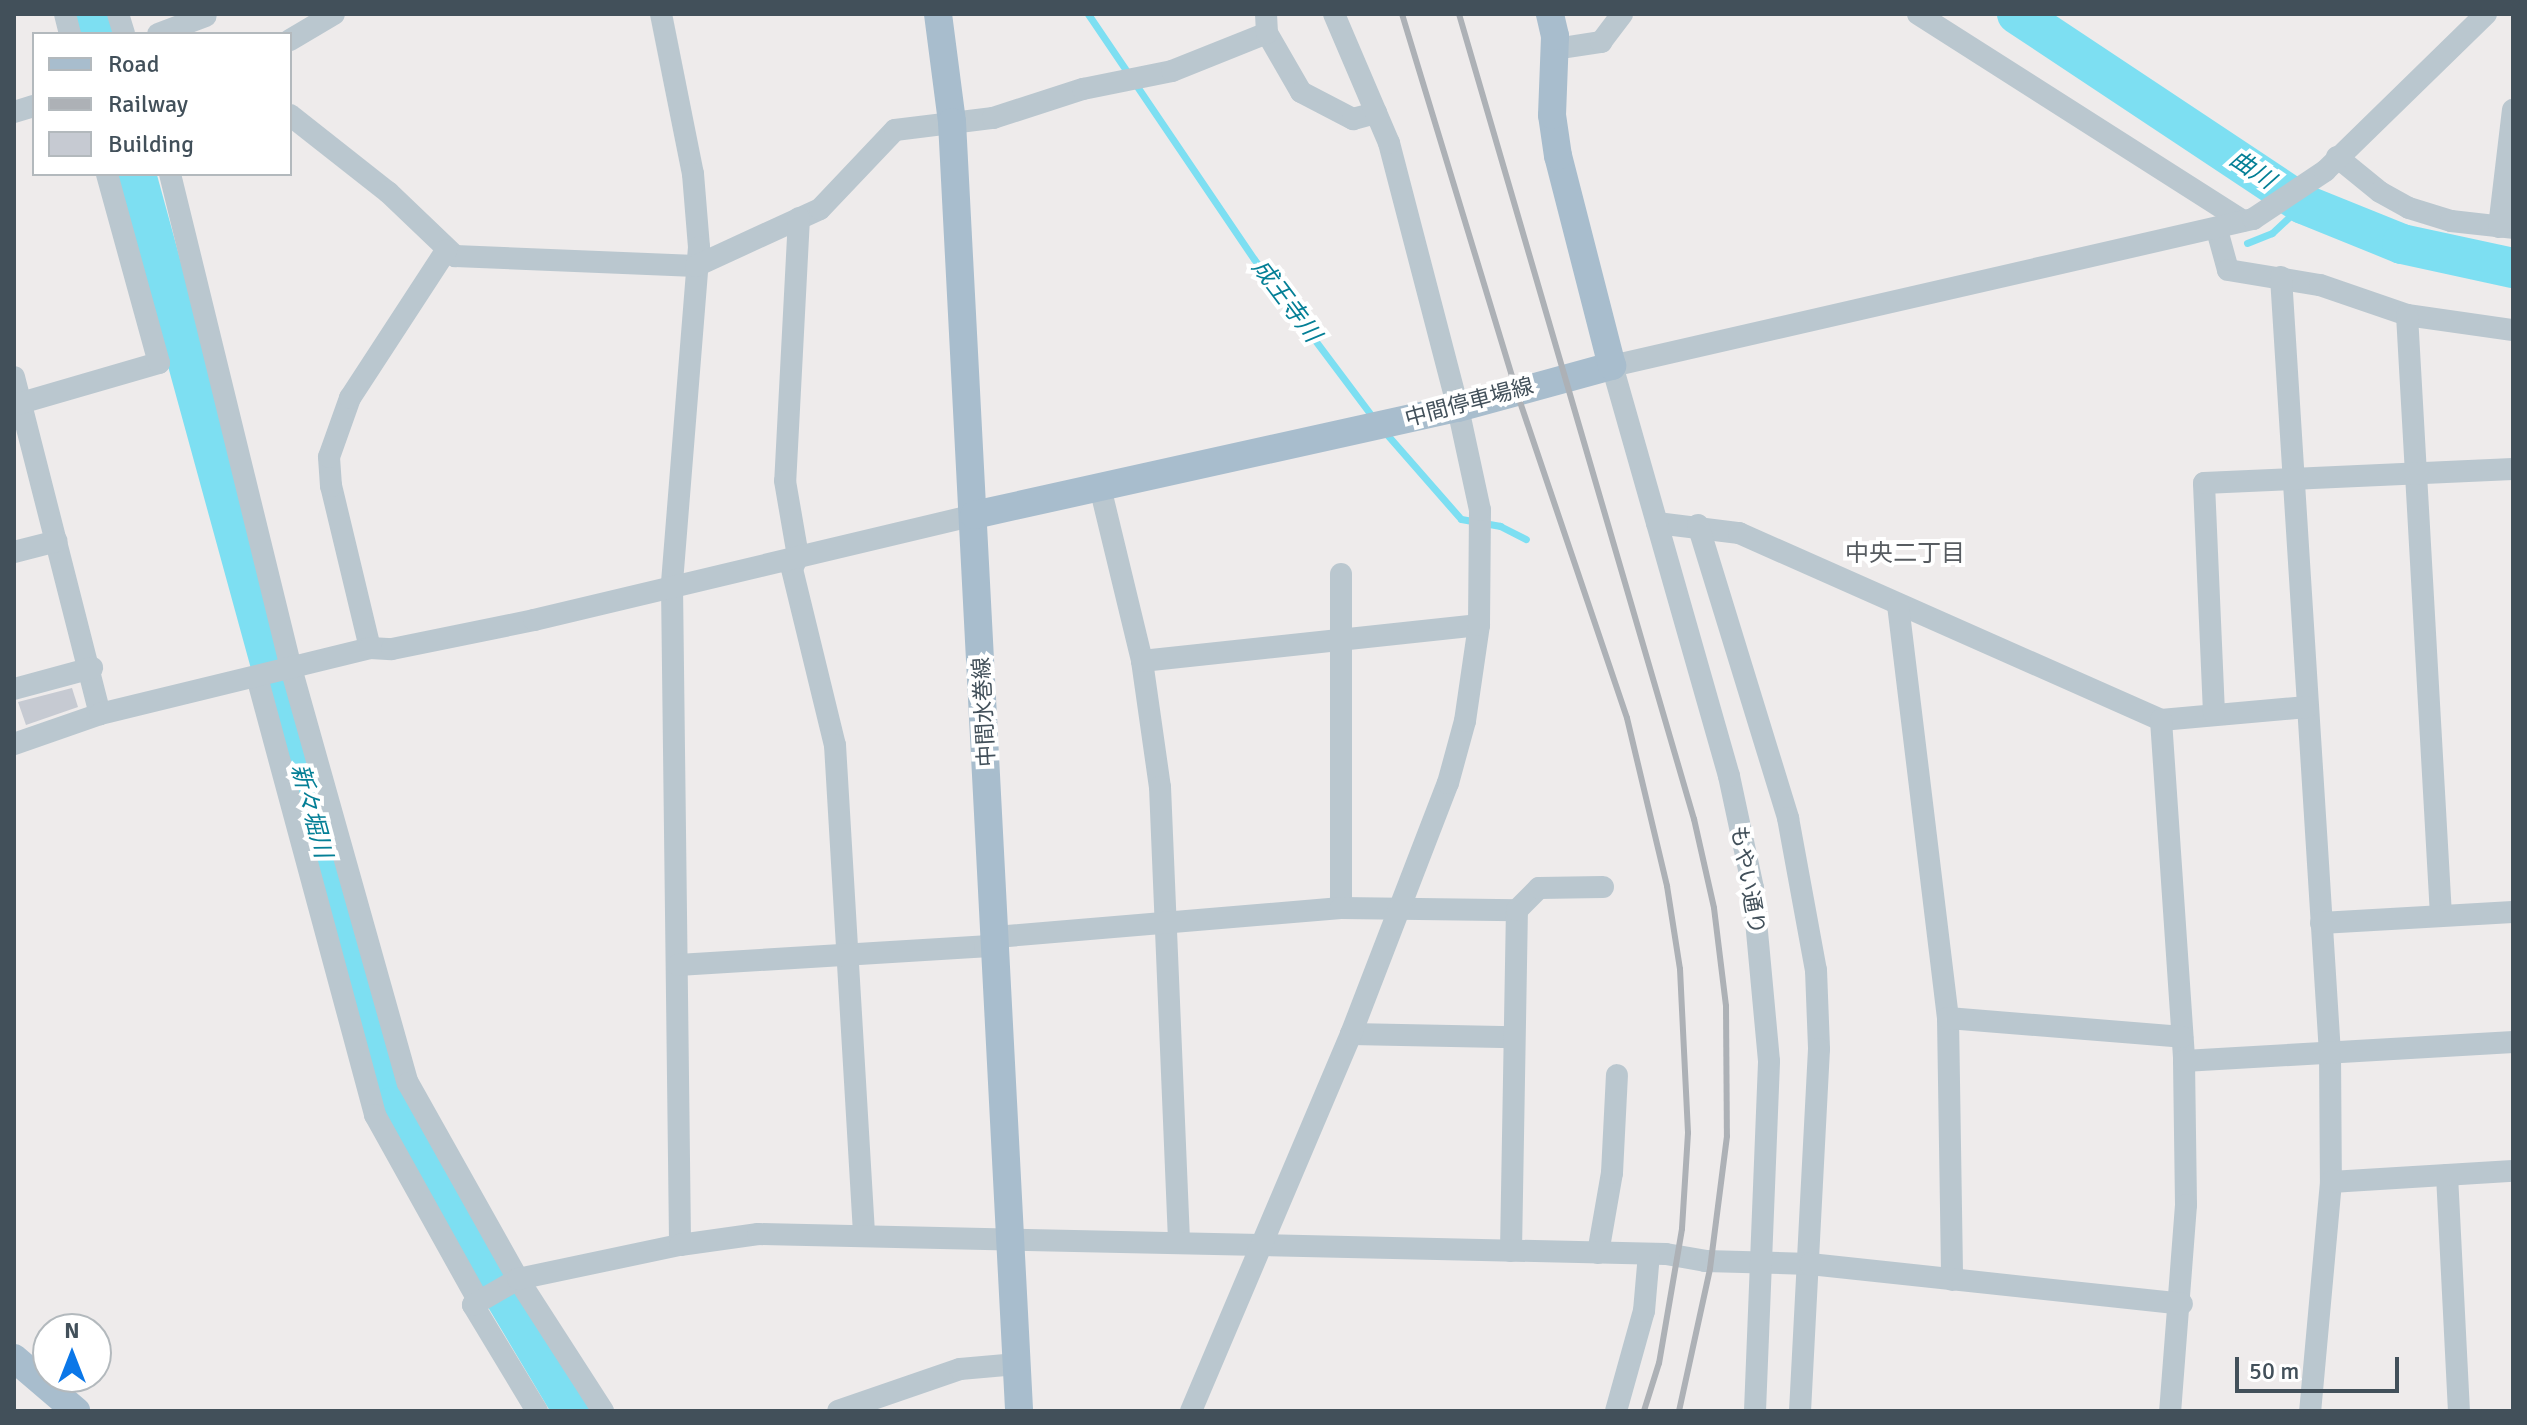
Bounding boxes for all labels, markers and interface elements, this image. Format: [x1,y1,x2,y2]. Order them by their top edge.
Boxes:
legend [32,32,292,176]
text: Road [108,49,159,79]
text: Railway [108,89,188,119]
text: Building [108,129,194,159]
water label: 曲川 [2224,145,2280,195]
water label: 成王寺川 [1246,254,1326,348]
street label: 中間停車場線 [1402,372,1536,432]
district label: 中央二丁目 [1845,540,1965,568]
street label: 中間水巻線 [968,656,1000,768]
water label: 新々堀川 [285,761,337,861]
street label: もやい通り [1725,824,1771,936]
north arrow [32,1313,112,1393]
text: N [64,1317,80,1344]
scale bar [2239,1341,2403,1391]
text: 50 m [2249,1356,2299,1386]

